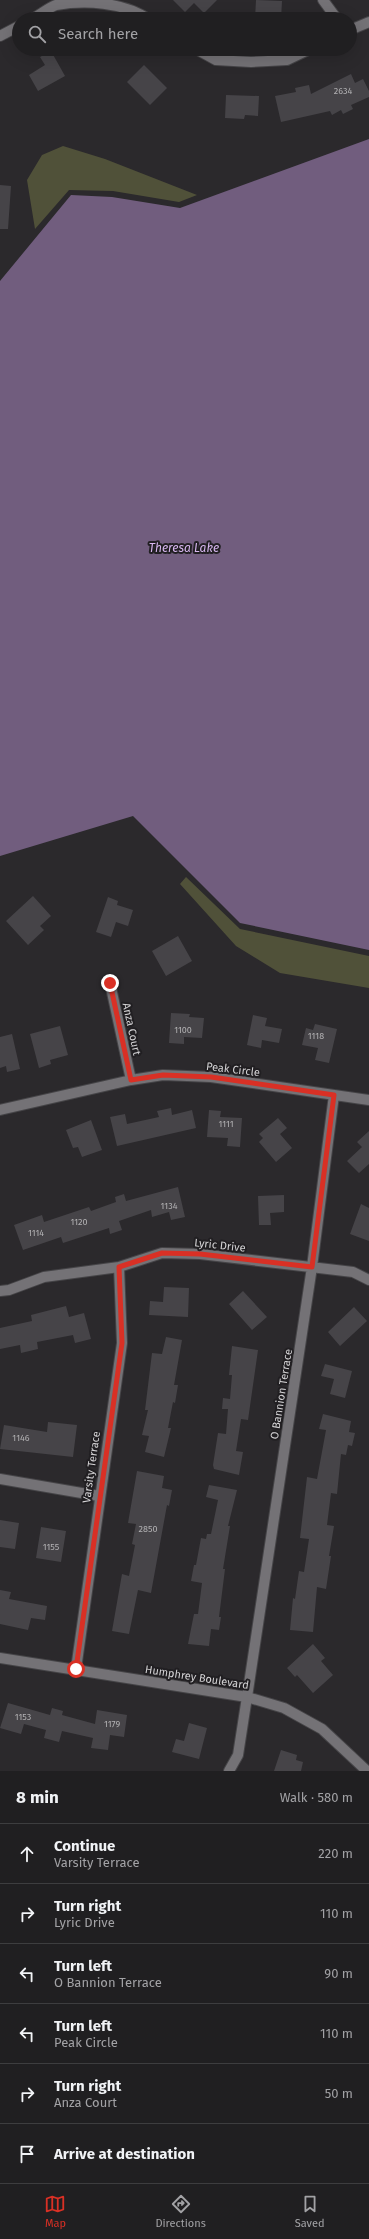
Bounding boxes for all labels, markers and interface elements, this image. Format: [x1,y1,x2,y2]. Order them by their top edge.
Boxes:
search box [12,12,357,56]
icon: search [26,23,48,45]
text: Search here [58,25,138,43]
house number: 2634 [334,86,352,96]
water label: Theresa Lake [149,541,219,555]
route end [101,974,119,992]
street label: Anza Court [120,1002,143,1057]
house number: 1100 [174,1025,192,1035]
house number: 1118 [308,1031,324,1041]
street label: Peak Circle [205,1060,261,1079]
house number: 1111 [218,1119,234,1129]
house number: 1134 [161,1201,178,1211]
house number: 1120 [70,1217,88,1227]
house number: 1114 [28,1228,44,1238]
street label: Lyric Drive [194,1236,246,1255]
street label: O Bannion Terrace [268,1348,295,1440]
street label: Varsity Terrace [80,1430,103,1504]
house number: 1146 [12,1433,30,1443]
house number: 2850 [139,1524,157,1534]
house number: 1155 [43,1542,60,1552]
route start [67,1660,85,1678]
street label: Humphrey Boulevard [144,1663,250,1692]
house number: 1153 [15,1712,31,1722]
house number: 1179 [104,1719,120,1729]
text: 8 min [16,1787,59,1808]
text: Walk · 580 m [280,1790,353,1805]
text: Continue [54,1837,115,1855]
icon: ahead [16,1843,38,1865]
text: 220 m [318,1846,353,1861]
text: Varsity Terrace [54,1855,140,1870]
text: Turn right [54,1897,121,1915]
icon: right [16,1903,38,1925]
text: 110 m [320,1906,353,1921]
text: Lyric Drive [54,1915,115,1930]
text: Turn left [54,1957,112,1975]
icon: left [16,1963,38,1985]
text: 90 m [324,1966,353,1981]
text: O Bannion Terrace [54,1975,162,1990]
text: Turn left [54,2017,112,2035]
icon: left [16,2023,38,2045]
text: 110 m [320,2026,353,2041]
text: Peak Circle [54,2035,118,2050]
text: Turn right [54,2077,121,2095]
icon: right [16,2083,38,2105]
text: 50 m [325,2086,353,2101]
text: Anza Court [54,2095,117,2110]
icon: arrive [16,2143,38,2165]
text: Arrive at destination [54,2145,195,2163]
tab: Map [44,2193,66,2230]
tab: Directions [155,2193,206,2230]
tab: Saved [295,2193,325,2230]

